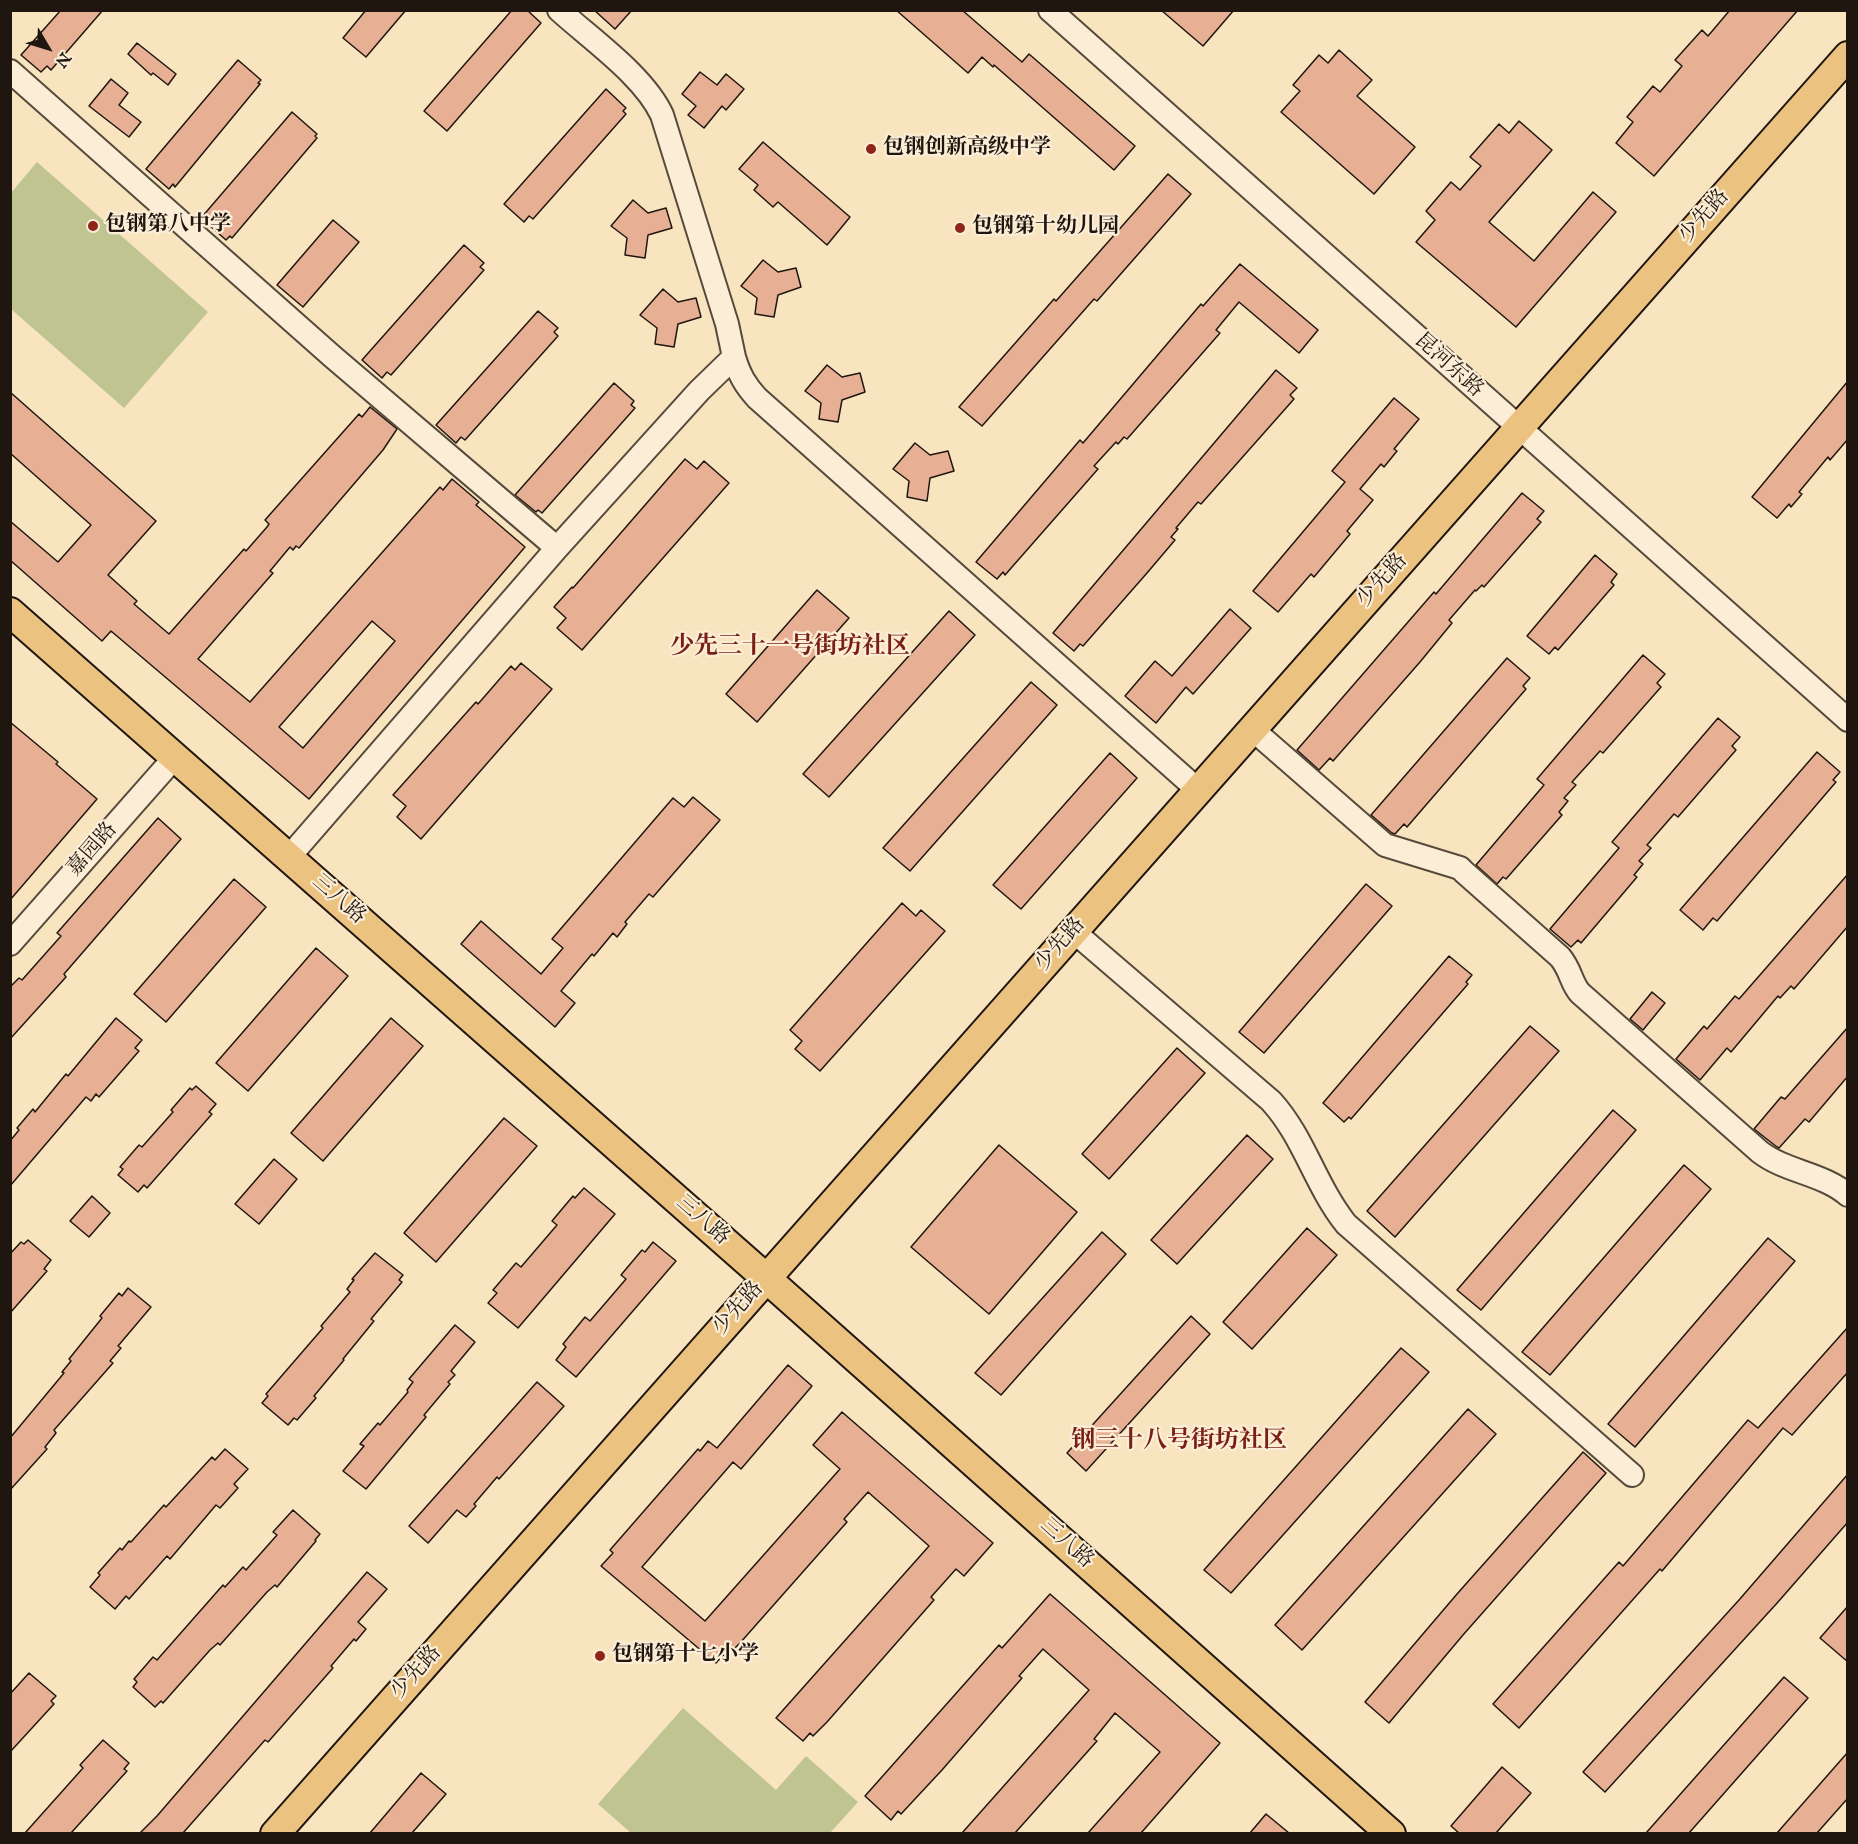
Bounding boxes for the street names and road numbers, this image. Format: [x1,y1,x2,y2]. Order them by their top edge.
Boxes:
street label: 少先路 [1675,185,1735,249]
street label: 昆河东路 [1408,329,1488,403]
street label: 少先路 [1353,549,1413,613]
street label: 嘉园路 [63,818,123,882]
street label: 三八路 [306,870,370,930]
street label: 少先路 [1031,913,1091,977]
street label: 三八路 [670,1191,734,1251]
street label: 少先路 [709,1277,769,1341]
street label: 三八路 [1034,1514,1098,1574]
street label: 少先路 [387,1641,447,1705]

